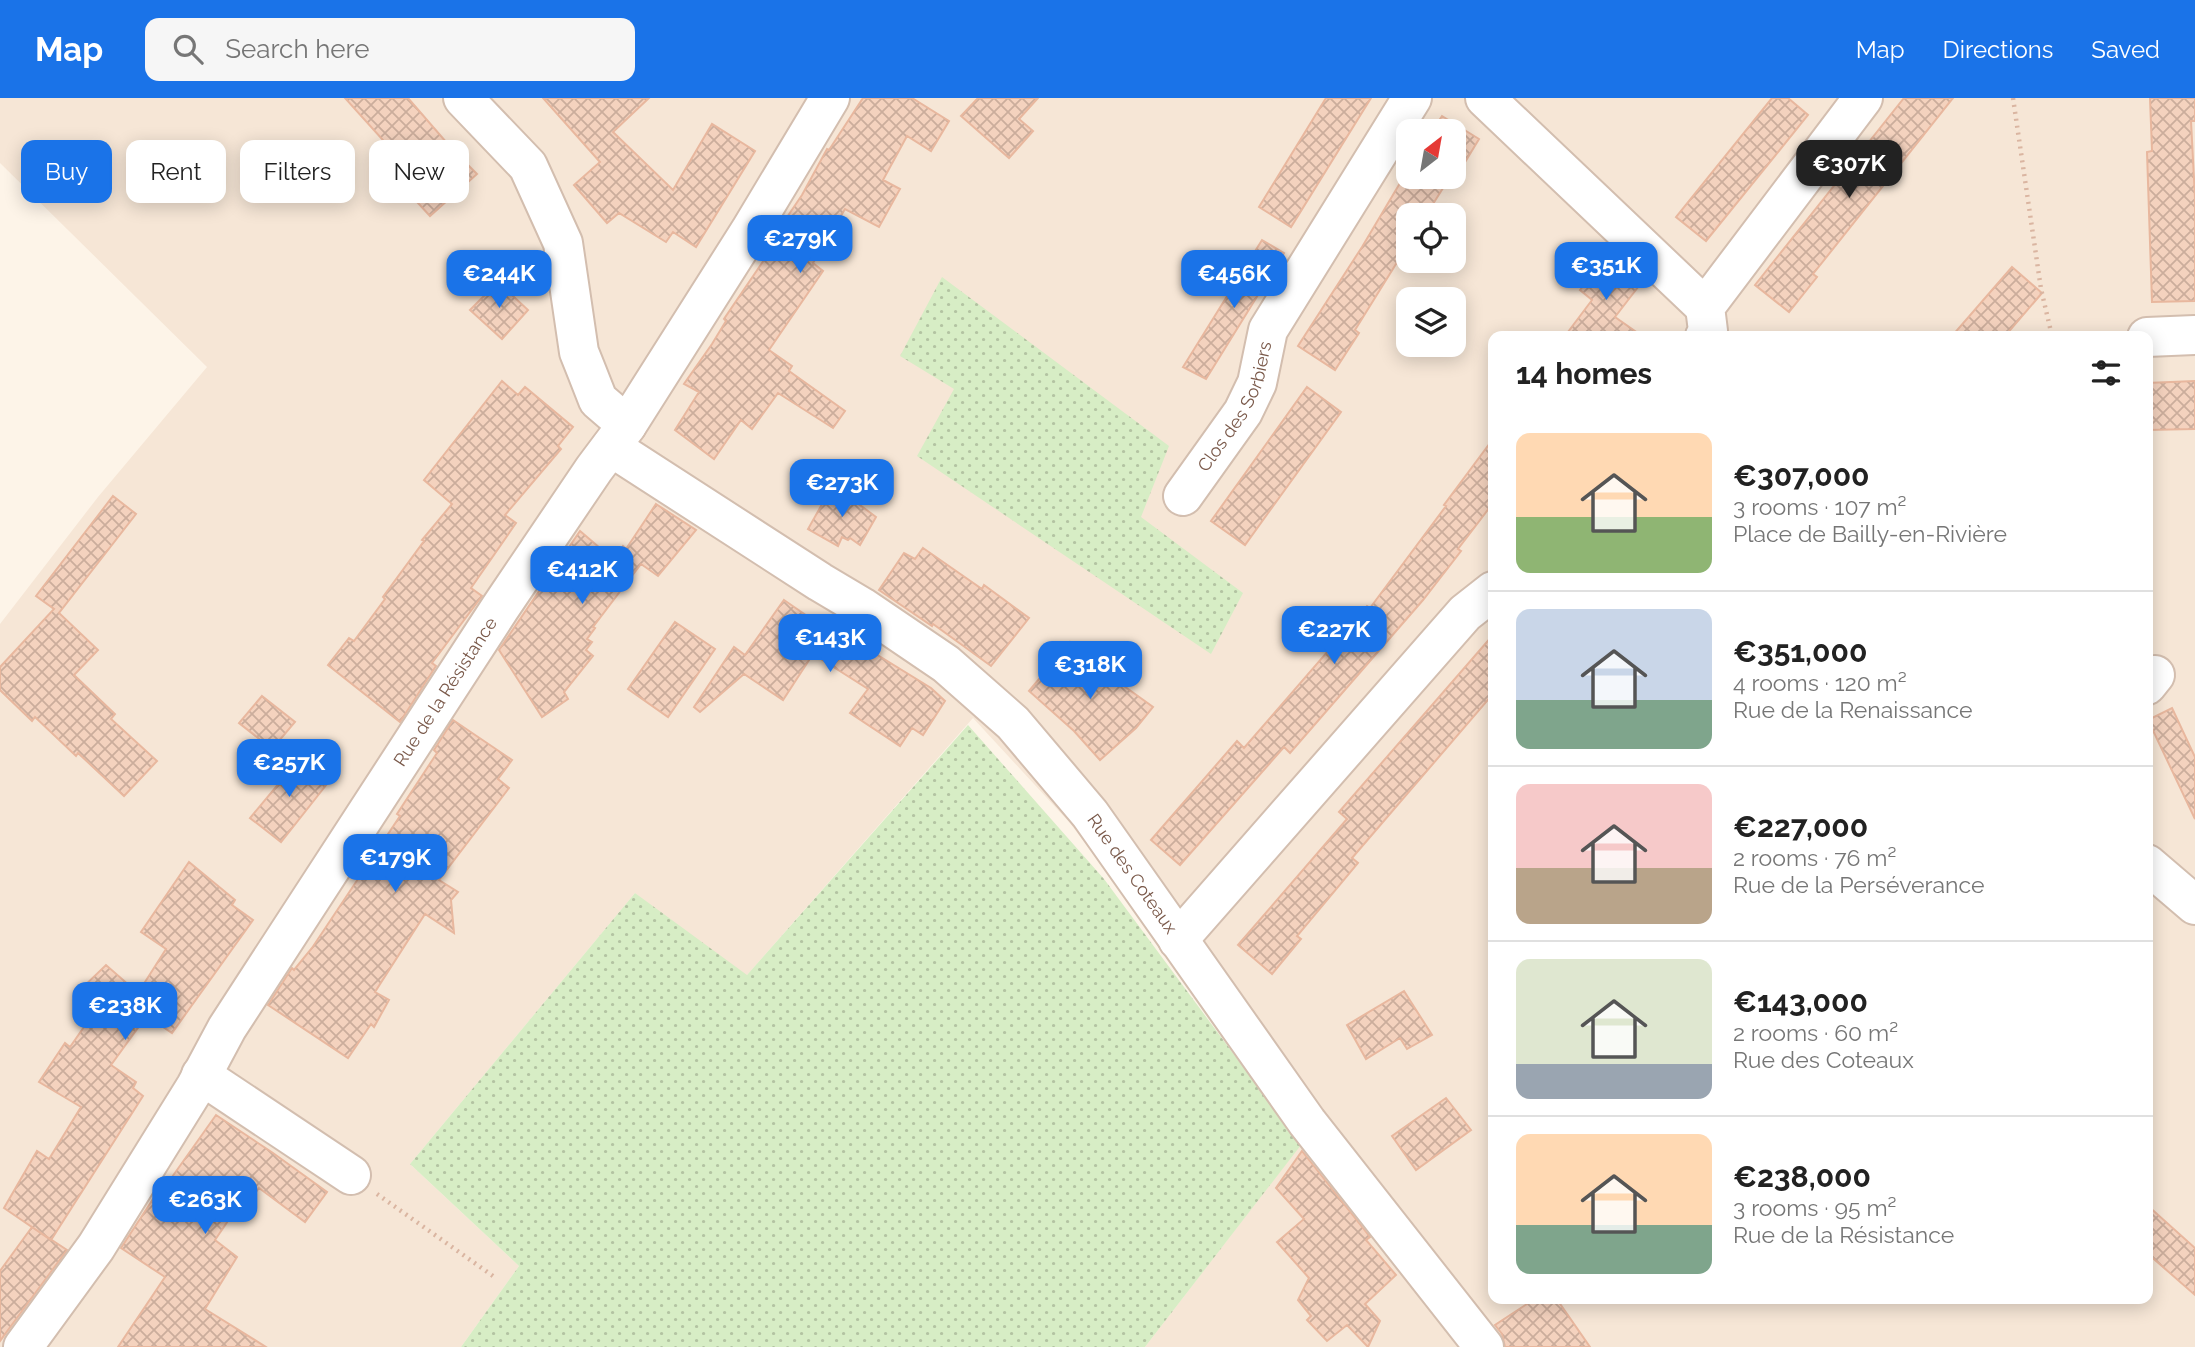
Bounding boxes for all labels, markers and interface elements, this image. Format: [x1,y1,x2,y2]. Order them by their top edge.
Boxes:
search box [145,18,635,81]
text: Map [35,30,103,69]
icon: search [169,30,207,68]
text: Search here [225,34,370,64]
text: Map [1856,35,1905,64]
text: Directions [1943,35,2053,64]
text: Saved [2091,35,2160,64]
north arrow [1396,119,1466,189]
map controls [1396,119,1466,357]
chip: Buy [21,140,112,203]
chip: Rent [126,140,226,203]
chip: Filters [240,140,355,203]
chip: New [369,140,469,203]
pin: €307K [1800,140,1898,200]
text: €307K [1812,149,1886,176]
button: locate [1396,203,1466,273]
pin: €279K [751,216,849,275]
text: €279K [763,224,837,251]
pin: €351K [1557,242,1655,302]
pin: €244K [450,250,548,310]
pin: €456K [1185,250,1283,310]
text: €351K [1571,251,1641,278]
text: €244K [463,259,535,286]
text: €456K [1197,259,1271,286]
button: layers [1396,287,1466,357]
street label: Clos des Sorbiers [1193,339,1275,475]
icon: filters [2087,354,2125,392]
text: 14 homes [1516,356,1652,391]
text: €307,000 [1733,458,1870,493]
pin: €273K [793,460,891,519]
icon: home [1572,461,1656,545]
text: €273K [806,468,878,495]
text: 3 rooms · 107 m² [1733,493,1907,520]
text: Place de Bailly-en-Rivière [1733,520,2007,547]
pin: €412K [533,546,631,606]
text: €412K [546,555,618,582]
pin: €227K [1285,606,1383,666]
street label: Rue de la Résistance [389,613,501,770]
pin: €143K [781,614,879,674]
text: €227K [1298,615,1370,642]
text: €143K [794,623,866,650]
text: €351,000 [1733,634,1867,669]
icon: home [1572,637,1656,721]
pin: €318K [1041,642,1139,701]
text: €318K [1054,650,1126,677]
text: 4 rooms · 120 m² [1733,669,1907,696]
text: Rue de la Renaissance [1733,696,1972,723]
pin: €257K [240,740,338,799]
text: €257K [253,748,325,775]
text: €227,000 [1733,809,1868,844]
street label: Rue des Coteaux [1083,810,1182,938]
icon: home [1572,812,1656,896]
pin: €179K [346,834,444,894]
text: €179K [359,843,431,870]
text: 2 rooms · 76 m² [1733,844,1896,871]
text: Rue de la Perséverance [1733,871,1984,898]
pin: €238K [76,982,174,1042]
text: €143,000 [1733,984,1868,1019]
icon: home [1572,987,1656,1071]
text: €238K [88,991,162,1018]
text: 2 rooms · 60 m² [1733,1019,1898,1046]
text: Rue des Coteaux [1733,1046,1914,1073]
text: €238,000 [1733,1159,1871,1194]
icon: home [1572,1162,1656,1246]
pin: €263K [156,1176,254,1236]
text: €263K [168,1185,242,1212]
text: 3 rooms · 95 m² [1733,1194,1896,1221]
text: Rue de la Résistance [1733,1221,1954,1248]

